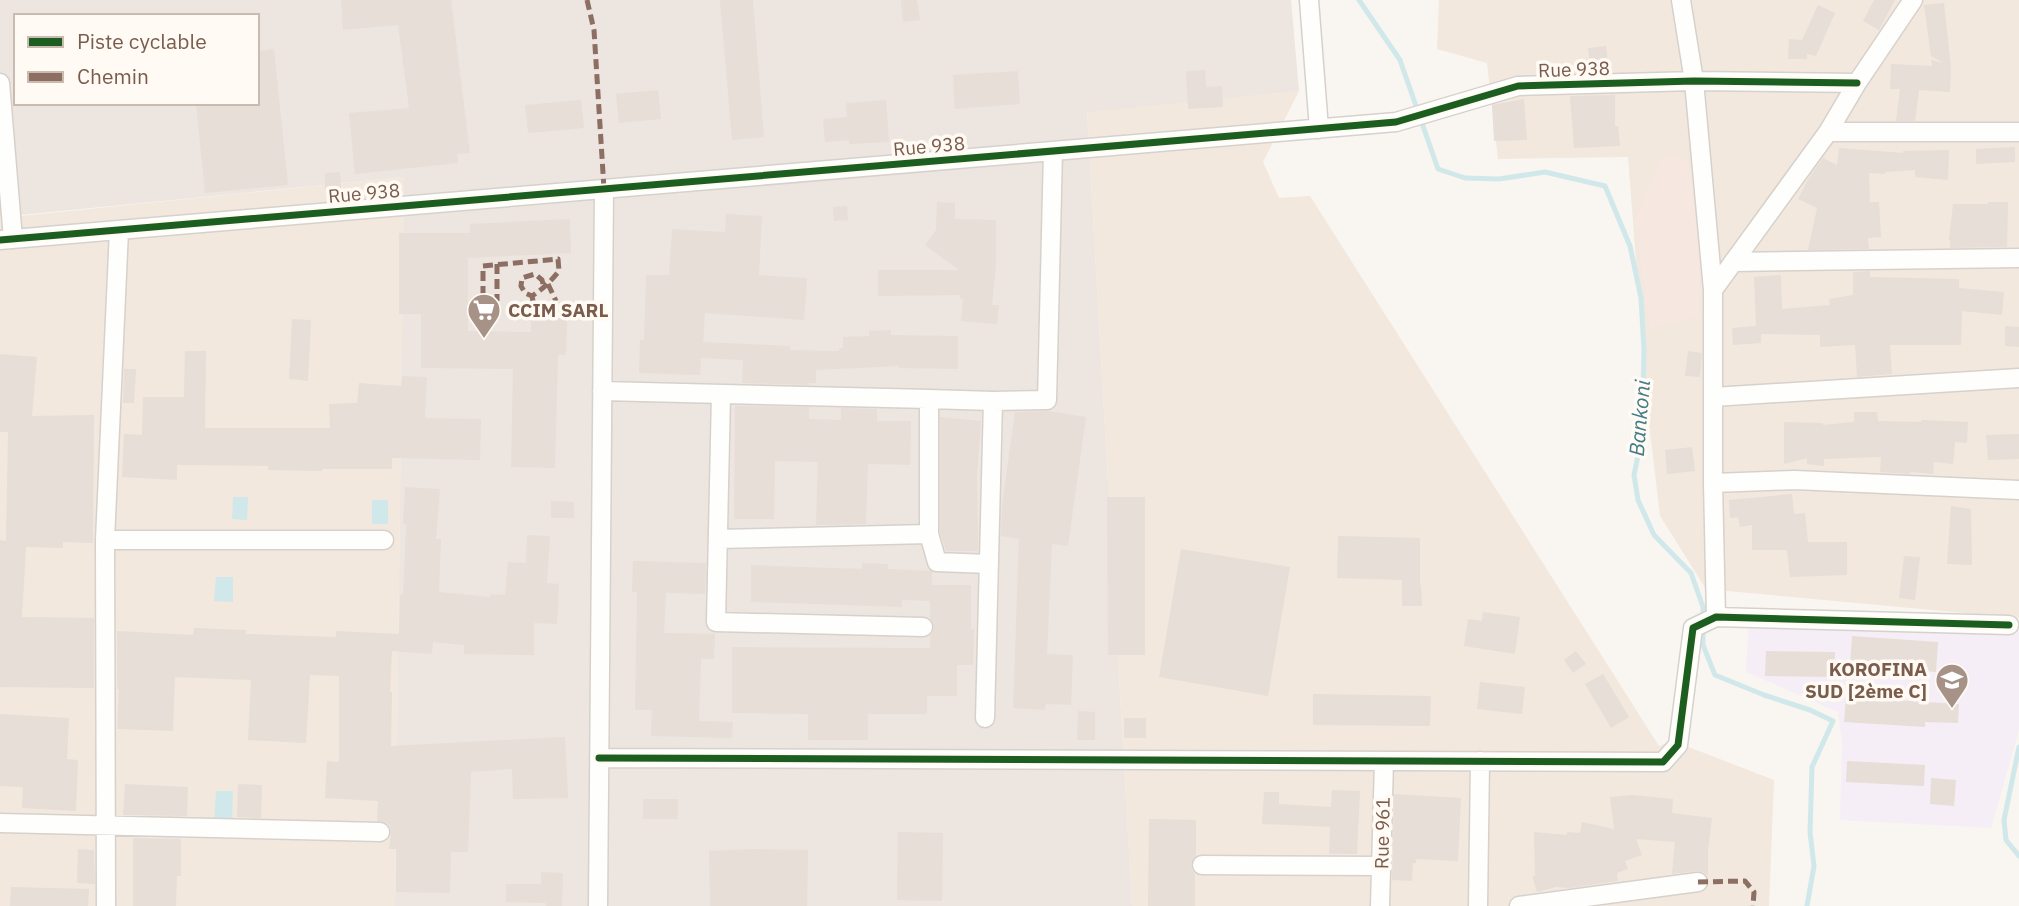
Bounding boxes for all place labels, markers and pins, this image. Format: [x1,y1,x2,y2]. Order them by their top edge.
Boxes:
supermarket icon: CCIM SARL [465,291,503,340]
place label: CCIM SARL [508,298,609,322]
place label: KOROFINA SUD [2ème C] [1805,657,1927,703]
school or university icon: KOROFINA SUD [2ème C] [1933,661,1971,710]

